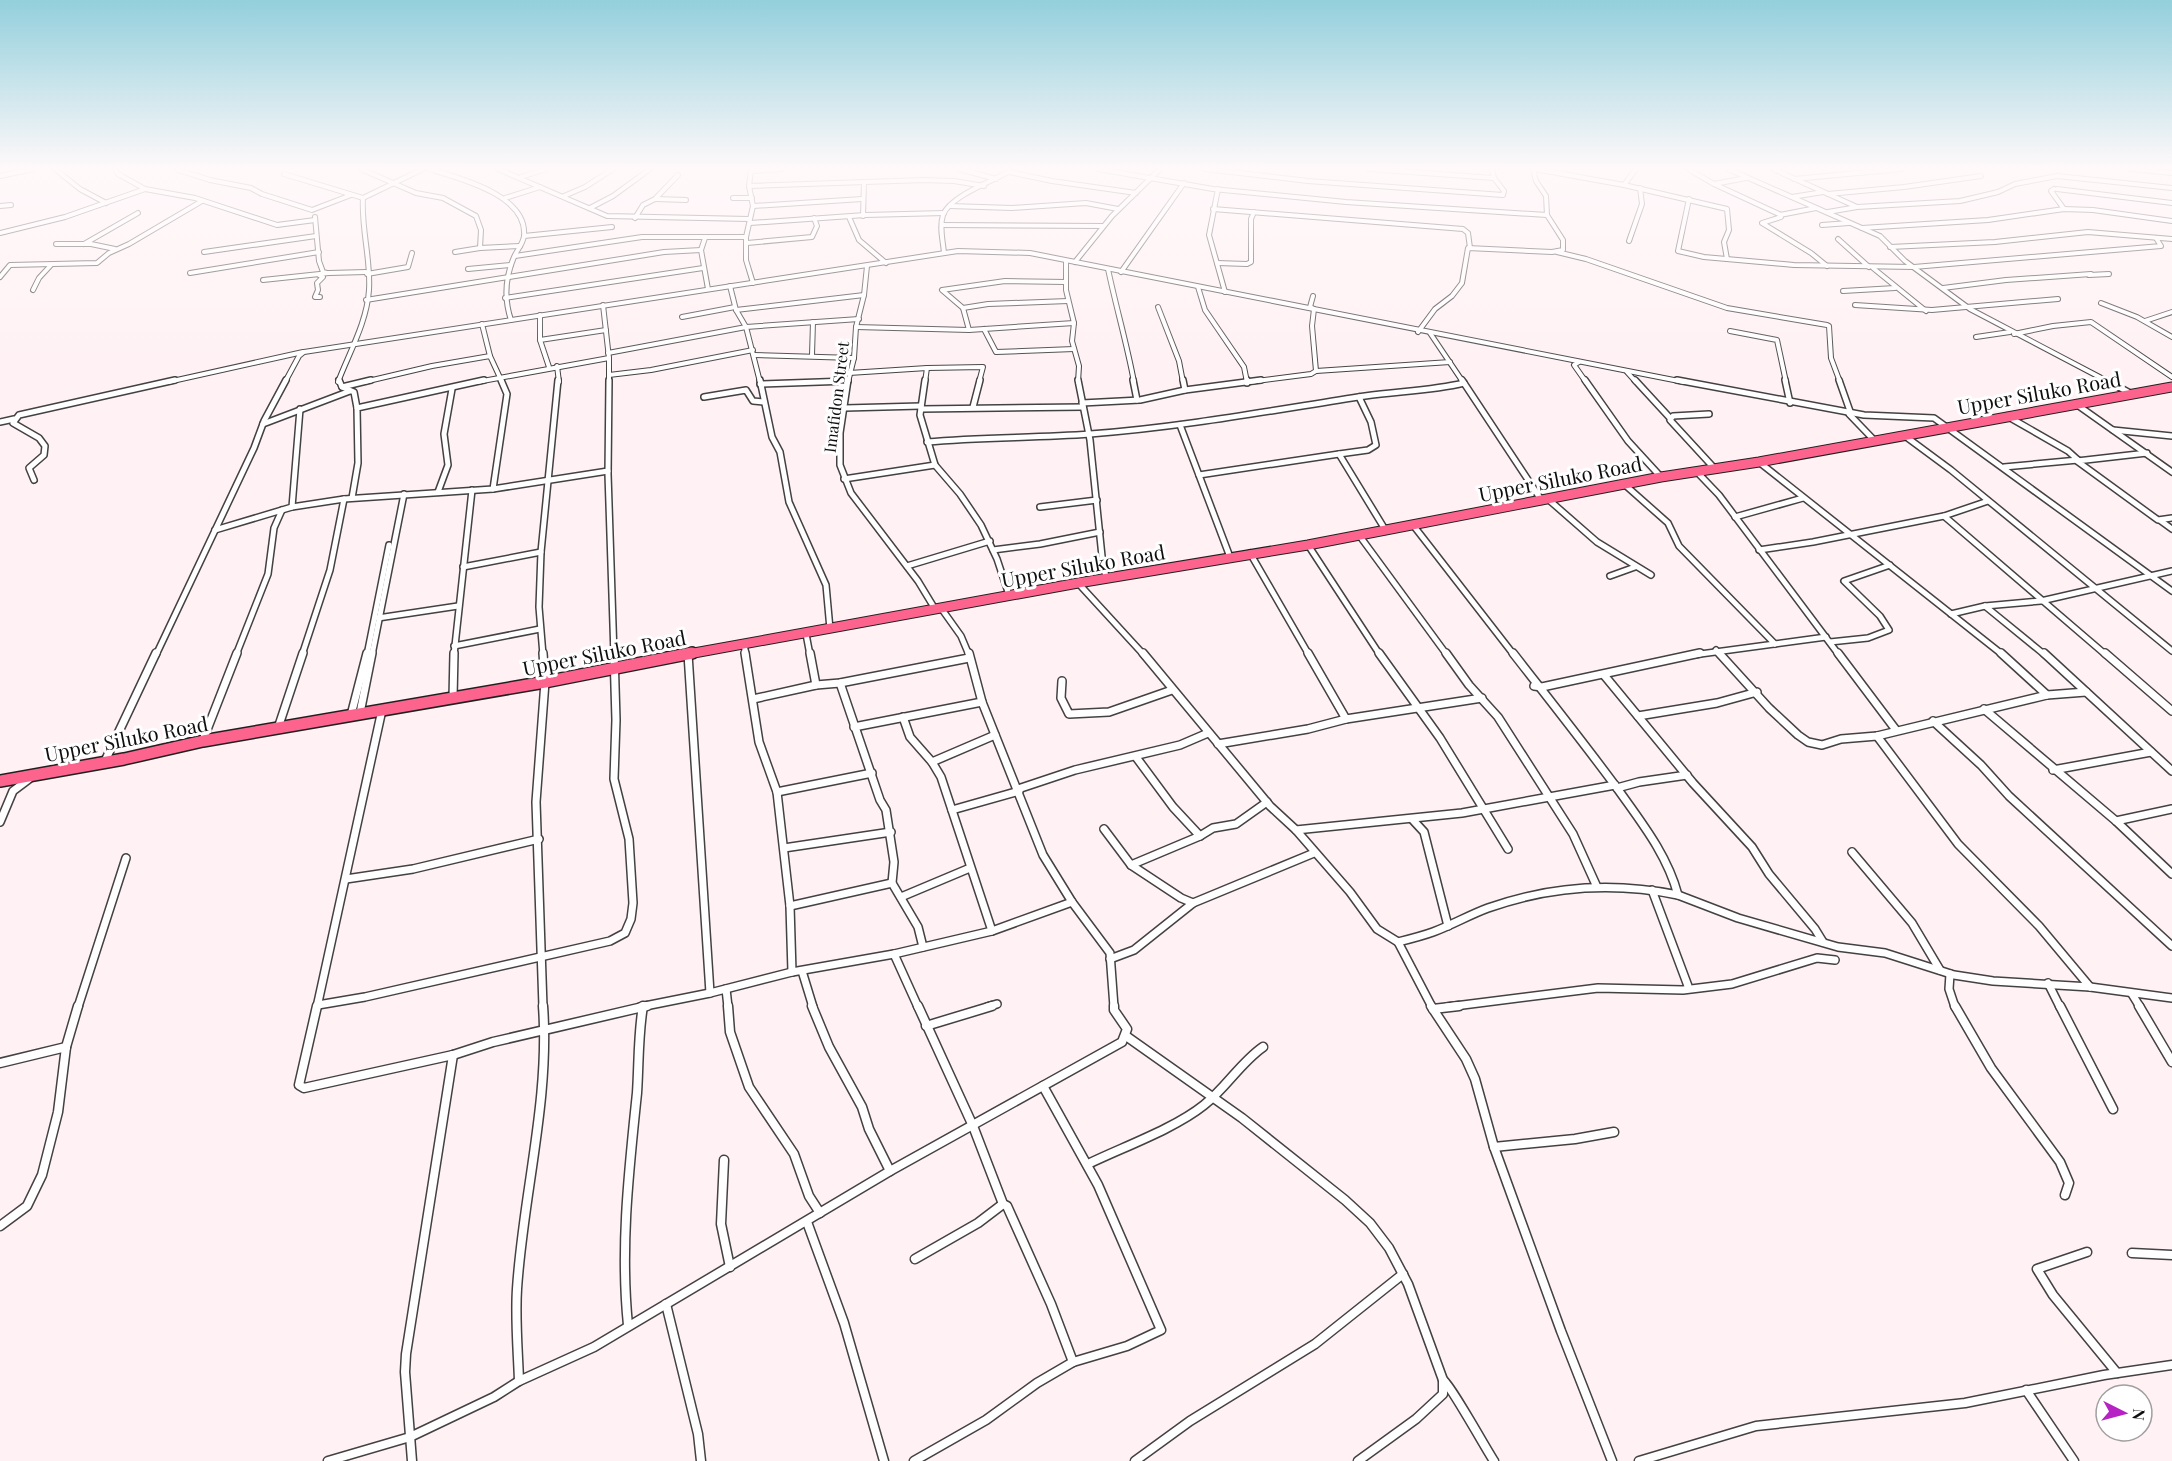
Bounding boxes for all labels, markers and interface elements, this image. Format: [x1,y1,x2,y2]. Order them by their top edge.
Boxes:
street label: Imafidon Street [819,340,853,454]
street label: Upper Siluko Road [1955,364,2123,420]
street label: Upper Siluko Road [1476,449,1644,507]
street label: Upper Siluko Road [999,537,1167,593]
street label: Upper Siluko Road [520,623,688,681]
street label: Upper Siluko Road [42,709,210,767]
north arrow [2094,1383,2154,1443]
text: N [2128,1408,2150,1422]

